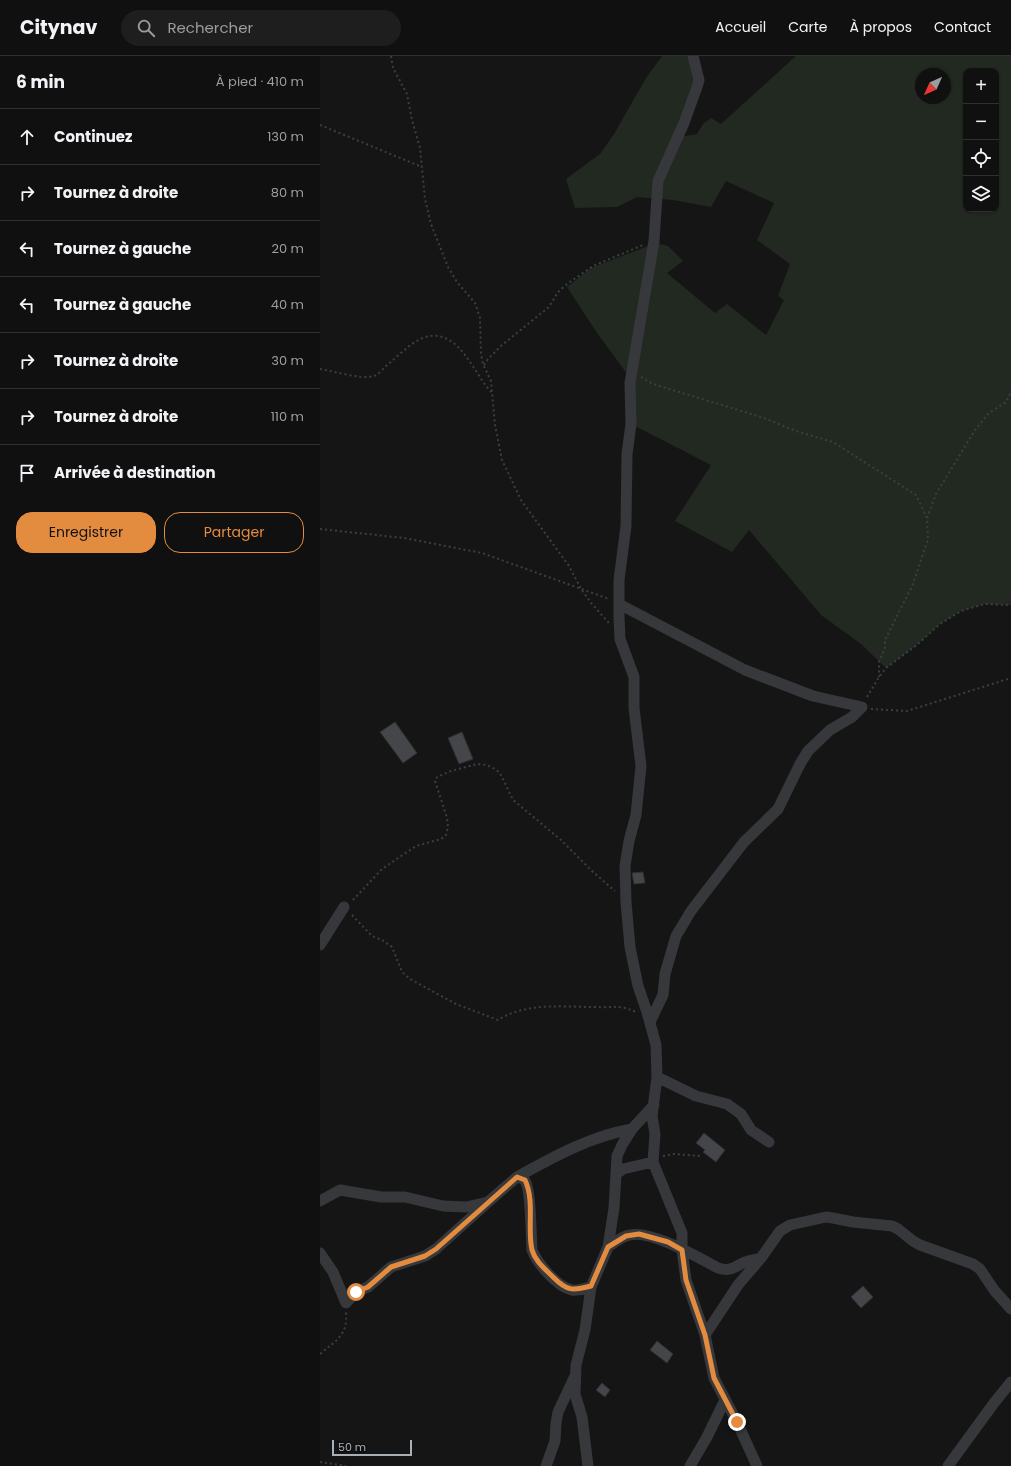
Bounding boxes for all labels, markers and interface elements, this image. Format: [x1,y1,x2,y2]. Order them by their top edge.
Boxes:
search box [121,10,401,46]
text: Citynav [20,14,97,41]
icon: search [135,17,157,39]
text: Rechercher [167,17,253,38]
text: Accueil [715,17,766,37]
text: Carte [788,17,828,37]
text: À propos [850,17,912,37]
text: Contact [934,17,991,37]
north arrow [915,68,951,104]
map controls [963,68,999,212]
button: + [963,68,999,104]
text: 6 min [16,70,65,94]
text: À pied · 410 m [216,72,304,91]
button: − [963,104,999,140]
icon: ahead [16,126,38,148]
text: Continuez [54,126,133,147]
text: 130 m [267,127,304,146]
button: locate [963,140,999,176]
button: layers [963,176,999,212]
icon: right [16,182,38,204]
text: Tournez à droite [54,182,178,203]
text: 80 m [271,183,304,202]
icon: left [16,238,38,260]
text: Tournez à gauche [54,238,191,259]
text: 20 m [271,239,304,258]
icon: left [16,294,38,316]
text: Tournez à gauche [54,294,191,315]
text: 40 m [271,295,304,314]
icon: right [16,350,38,372]
text: Tournez à droite [54,350,178,371]
text: 30 m [271,351,304,370]
icon: right [16,406,38,428]
text: Tournez à droite [54,406,178,427]
text: 110 m [271,407,304,426]
icon: arrive [16,462,38,484]
text: Arrivée à destination [54,462,216,483]
button: Enregistrer [16,512,156,553]
button: Partager [164,512,304,553]
route start [347,1283,365,1301]
route end [728,1413,746,1431]
scale bar [332,1438,412,1457]
text: 50 m [338,1439,366,1455]

